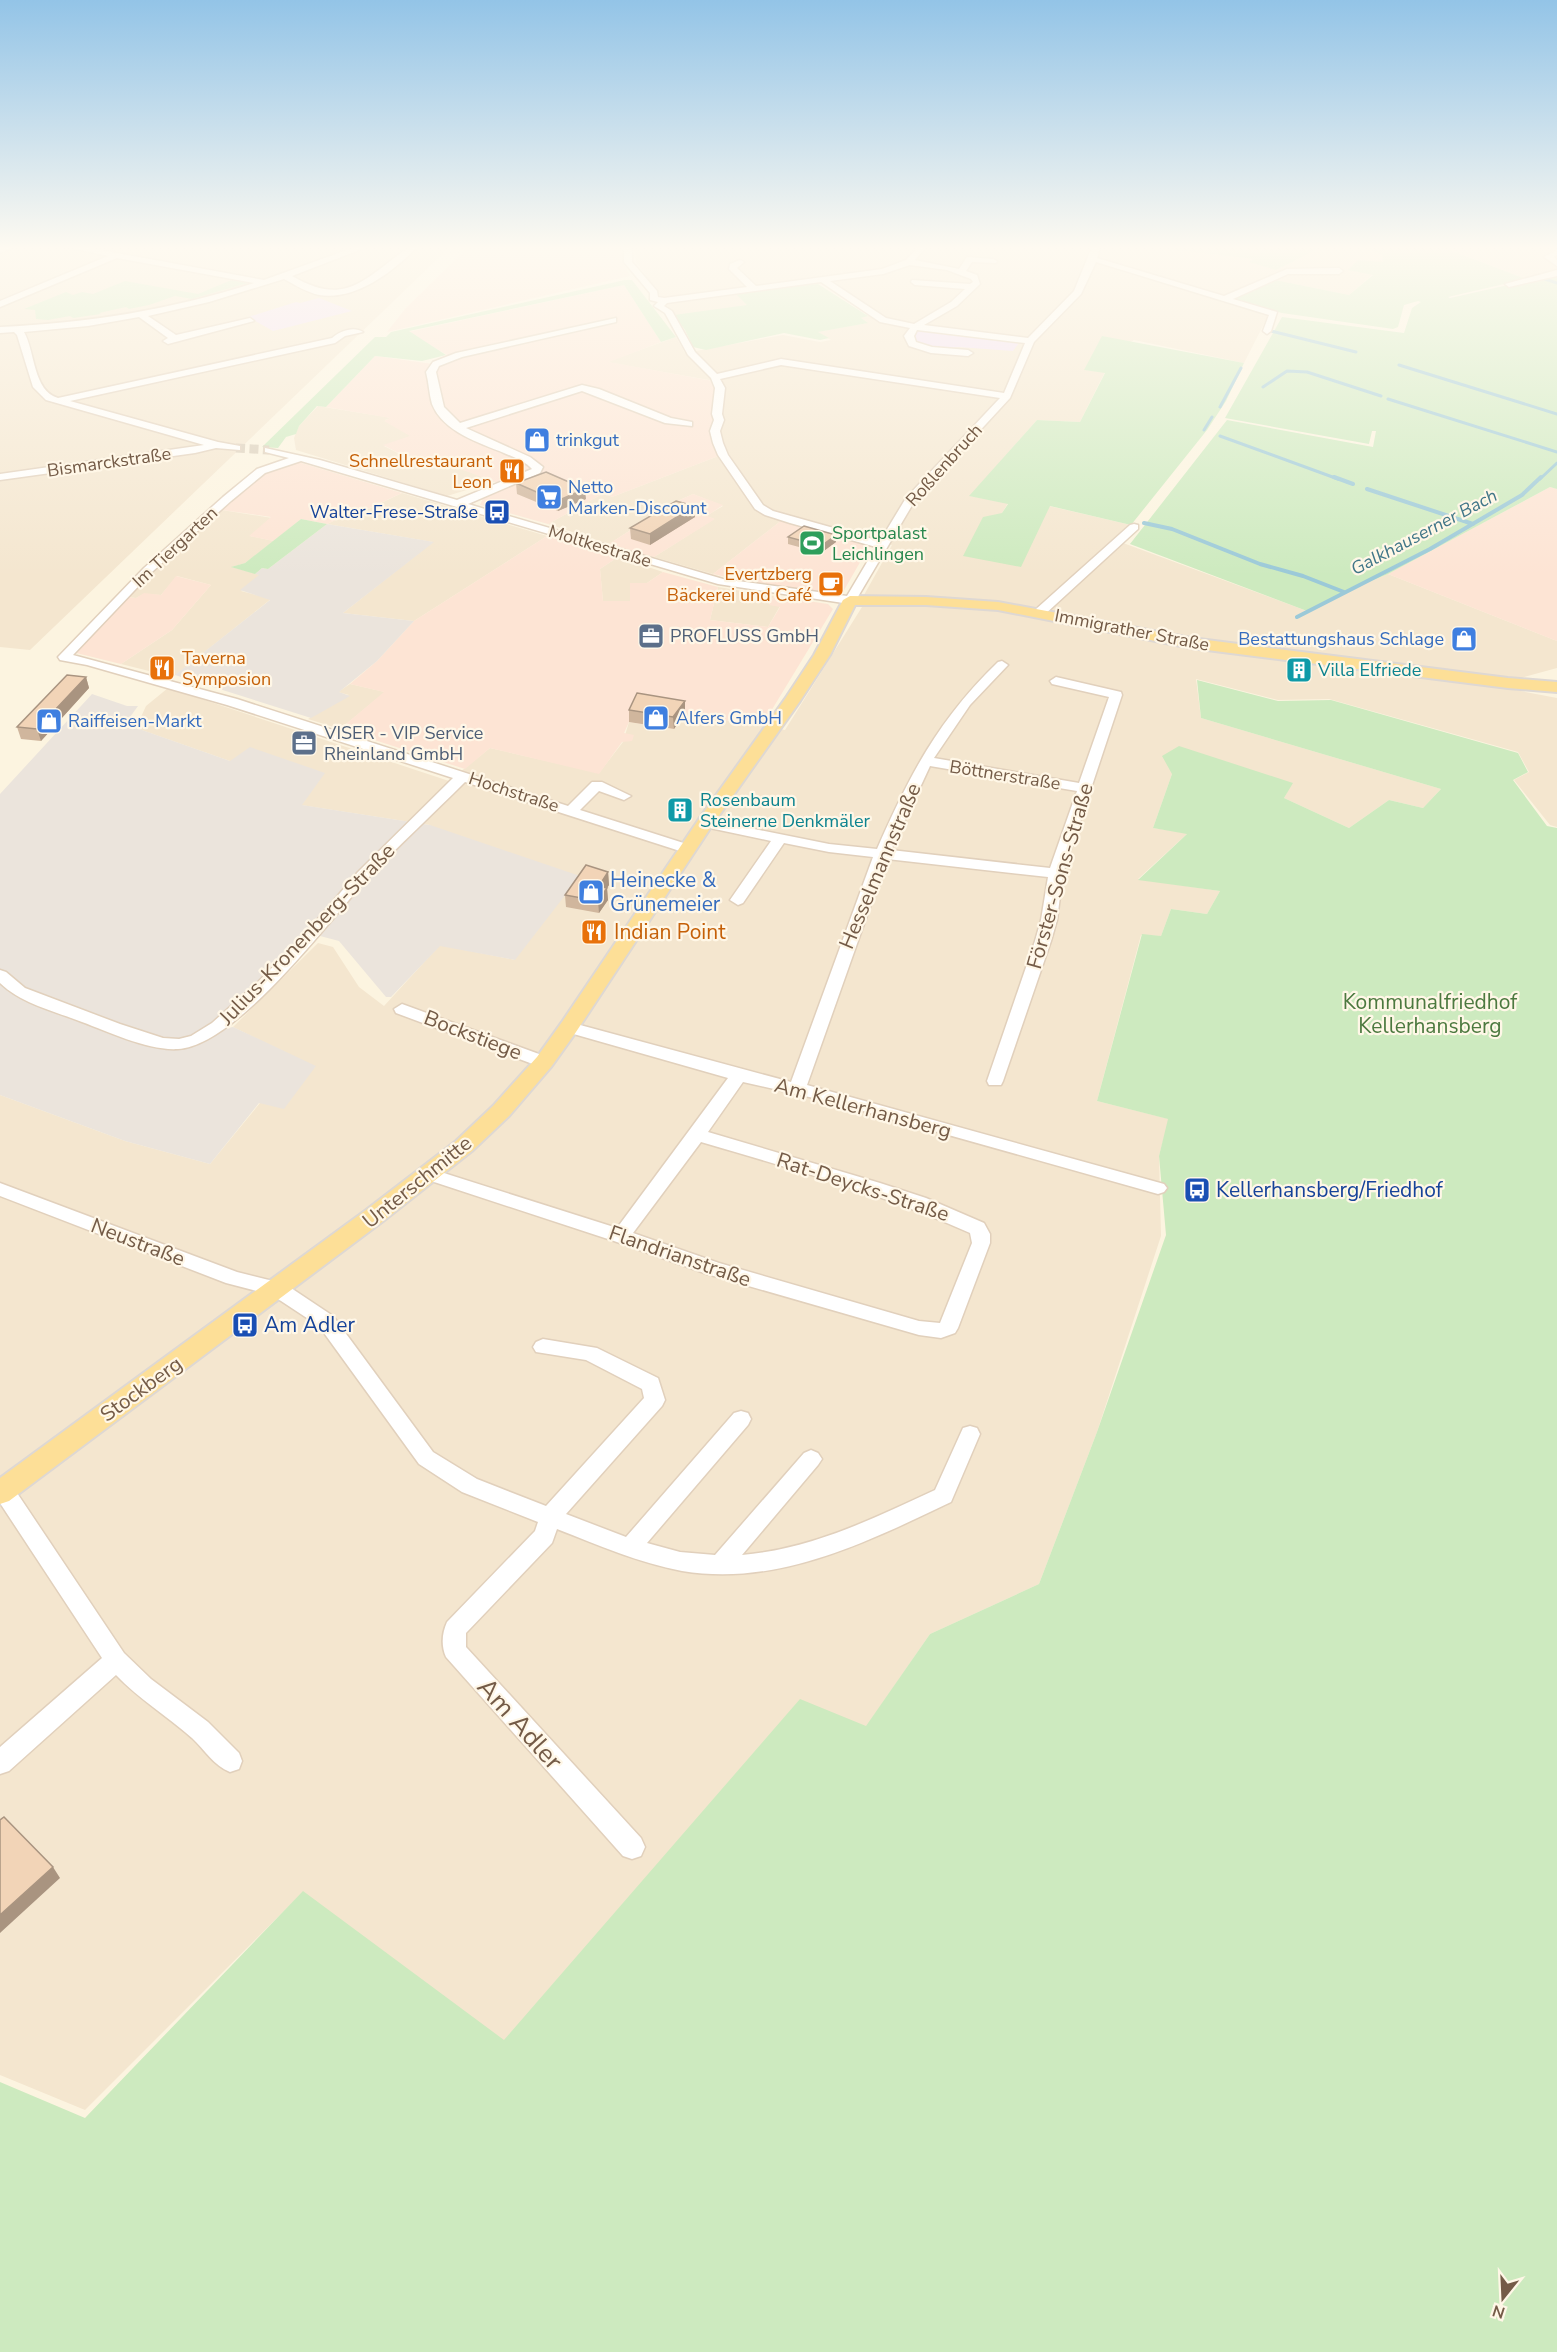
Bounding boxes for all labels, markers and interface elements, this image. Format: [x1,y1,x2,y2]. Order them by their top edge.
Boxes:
street label: Roßlenbruch [900,418,988,512]
shop icon: trinkgut [522,425,552,455]
place label: trinkgut [556,428,620,452]
street label: Bismarckstraße [46,441,172,483]
place label: Schnellrestaurant Leon [349,449,493,494]
restaurant icon: Schnellrestaurant Leon [497,456,527,486]
place label: Netto Marken-Discount [568,475,707,520]
supermarket icon: Netto Marken-Discount [534,482,564,512]
water label: Galkhauserner Bach [1347,483,1501,581]
bus stop icon: Walter-Frese-Straße [482,497,512,527]
place label: Walter-Frese-Straße [310,500,478,524]
street label: Im Tiergarten [127,501,223,593]
street label: Moltkestraße [546,519,654,573]
place label: Sportpalast Leichlingen [832,521,927,566]
sports icon: Sportpalast Leichlingen [797,528,827,558]
place label: Evertzberg Bäckerei und Café [667,562,812,607]
cafe icon: Evertzberg Bäckerei und Café [816,569,846,599]
street label: Immigrather Straße [1053,603,1211,657]
office icon: PROFLUSS GmbH [636,621,666,651]
place label: PROFLUSS GmbH [670,624,819,648]
shop icon: Bestattungshaus Schlage [1449,624,1479,654]
place label: Bestattungshaus Schlage [1238,627,1444,651]
place label: Taverna Symposion [182,646,271,691]
restaurant icon: Taverna Symposion [147,653,177,683]
building icon: Villa Elfriede [1284,655,1314,685]
place label: Villa Elfriede [1317,658,1421,682]
shop icon: Alfers GmbH [641,703,671,733]
shop icon: Raiffeisen-Markt [34,706,64,736]
place label: Alfers GmbH [676,706,782,730]
place label: Raiffeisen-Markt [68,709,202,733]
place label: VISER - VIP Service Rheinland GmbH [323,721,483,766]
office icon: VISER - VIP Service Rheinland GmbH [289,728,319,758]
street label: Böttnerstraße [948,754,1062,796]
street label: Hochstraße [466,766,562,818]
street label: Hesselmannstraße [832,779,928,953]
street label: Förster-Sons-Straße [1020,780,1100,972]
place label: Rosenbaum Steinerne Denkmäler [700,788,871,833]
building icon: Rosenbaum Steinerne Denkmäler [665,795,695,825]
street label: Julius-Kronenberg-Straße [212,837,401,1032]
place label: Heinecke & Grünemeier [610,866,721,918]
shop icon: Heinecke & Grünemeier [576,877,606,907]
restaurant icon: Indian Point [579,917,609,947]
place label: Indian Point [614,918,726,946]
park label: Kommunalfriedhof Kellerhansberg [1343,988,1518,1040]
street label: Bockstiege [420,1004,526,1066]
street label: Am Kellerhansberg [771,1071,955,1145]
street label: Unterschmitte [356,1129,478,1235]
street label: Rat-Deycks-Straße [773,1146,953,1228]
bus stop icon: Kellerhansberg/Friedhof [1182,1175,1212,1205]
place label: Kellerhansberg/Friedhof [1216,1176,1444,1204]
street label: Neustraße [87,1211,189,1273]
street label: Flandrianstraße [605,1219,755,1293]
bus stop icon: Am Adler [230,1310,260,1340]
place label: Am Adler [264,1311,355,1339]
street label: Stockberg [94,1350,188,1428]
street label: Am Adler [469,1670,571,1778]
north arrow [1473,2268,1533,2328]
text: N [1490,2299,1508,2324]

